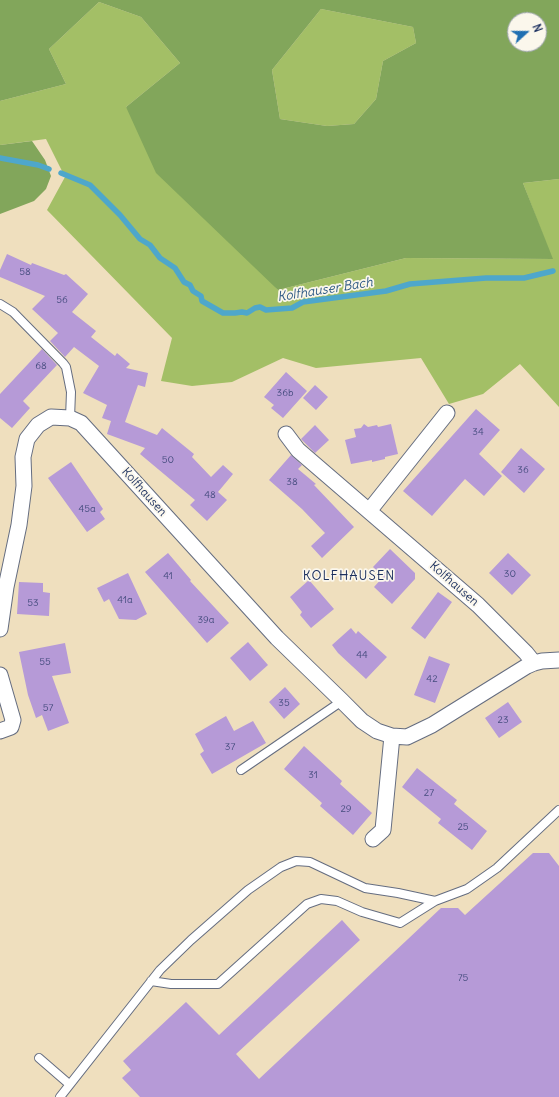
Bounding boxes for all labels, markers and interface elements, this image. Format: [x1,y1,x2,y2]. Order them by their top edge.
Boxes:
north arrow [507,12,547,52]
text: N [529,22,545,34]
house number: 58 [19,266,31,278]
water label: Kolfhauser Bach [276,275,374,305]
house number: 56 [56,294,68,306]
house number: 68 [35,360,47,372]
house number: 36b [277,387,293,399]
house number: 34 [472,426,484,438]
house number: 50 [162,454,174,466]
house number: 36 [517,464,529,476]
street label: Kolfhausen [118,465,170,519]
house number: 38 [286,476,298,488]
house number: 48 [204,489,216,501]
house number: 45a [78,503,96,515]
street label: Kolfhausen [427,559,481,609]
district label: KOLFHAUSEN [303,568,395,584]
house number: 30 [504,568,516,580]
house number: 41 [163,570,173,582]
house number: 41a [117,594,133,606]
house number: 53 [27,597,39,609]
house number: 39a [197,614,215,626]
house number: 44 [356,649,368,661]
house number: 55 [39,656,51,668]
house number: 42 [426,673,438,685]
house number: 35 [278,697,290,709]
house number: 57 [43,702,53,714]
house number: 23 [497,714,509,726]
house number: 37 [225,741,235,753]
house number: 31 [308,769,318,781]
house number: 27 [424,787,434,799]
house number: 29 [340,803,352,815]
house number: 25 [457,821,469,833]
house number: 75 [458,972,468,984]

